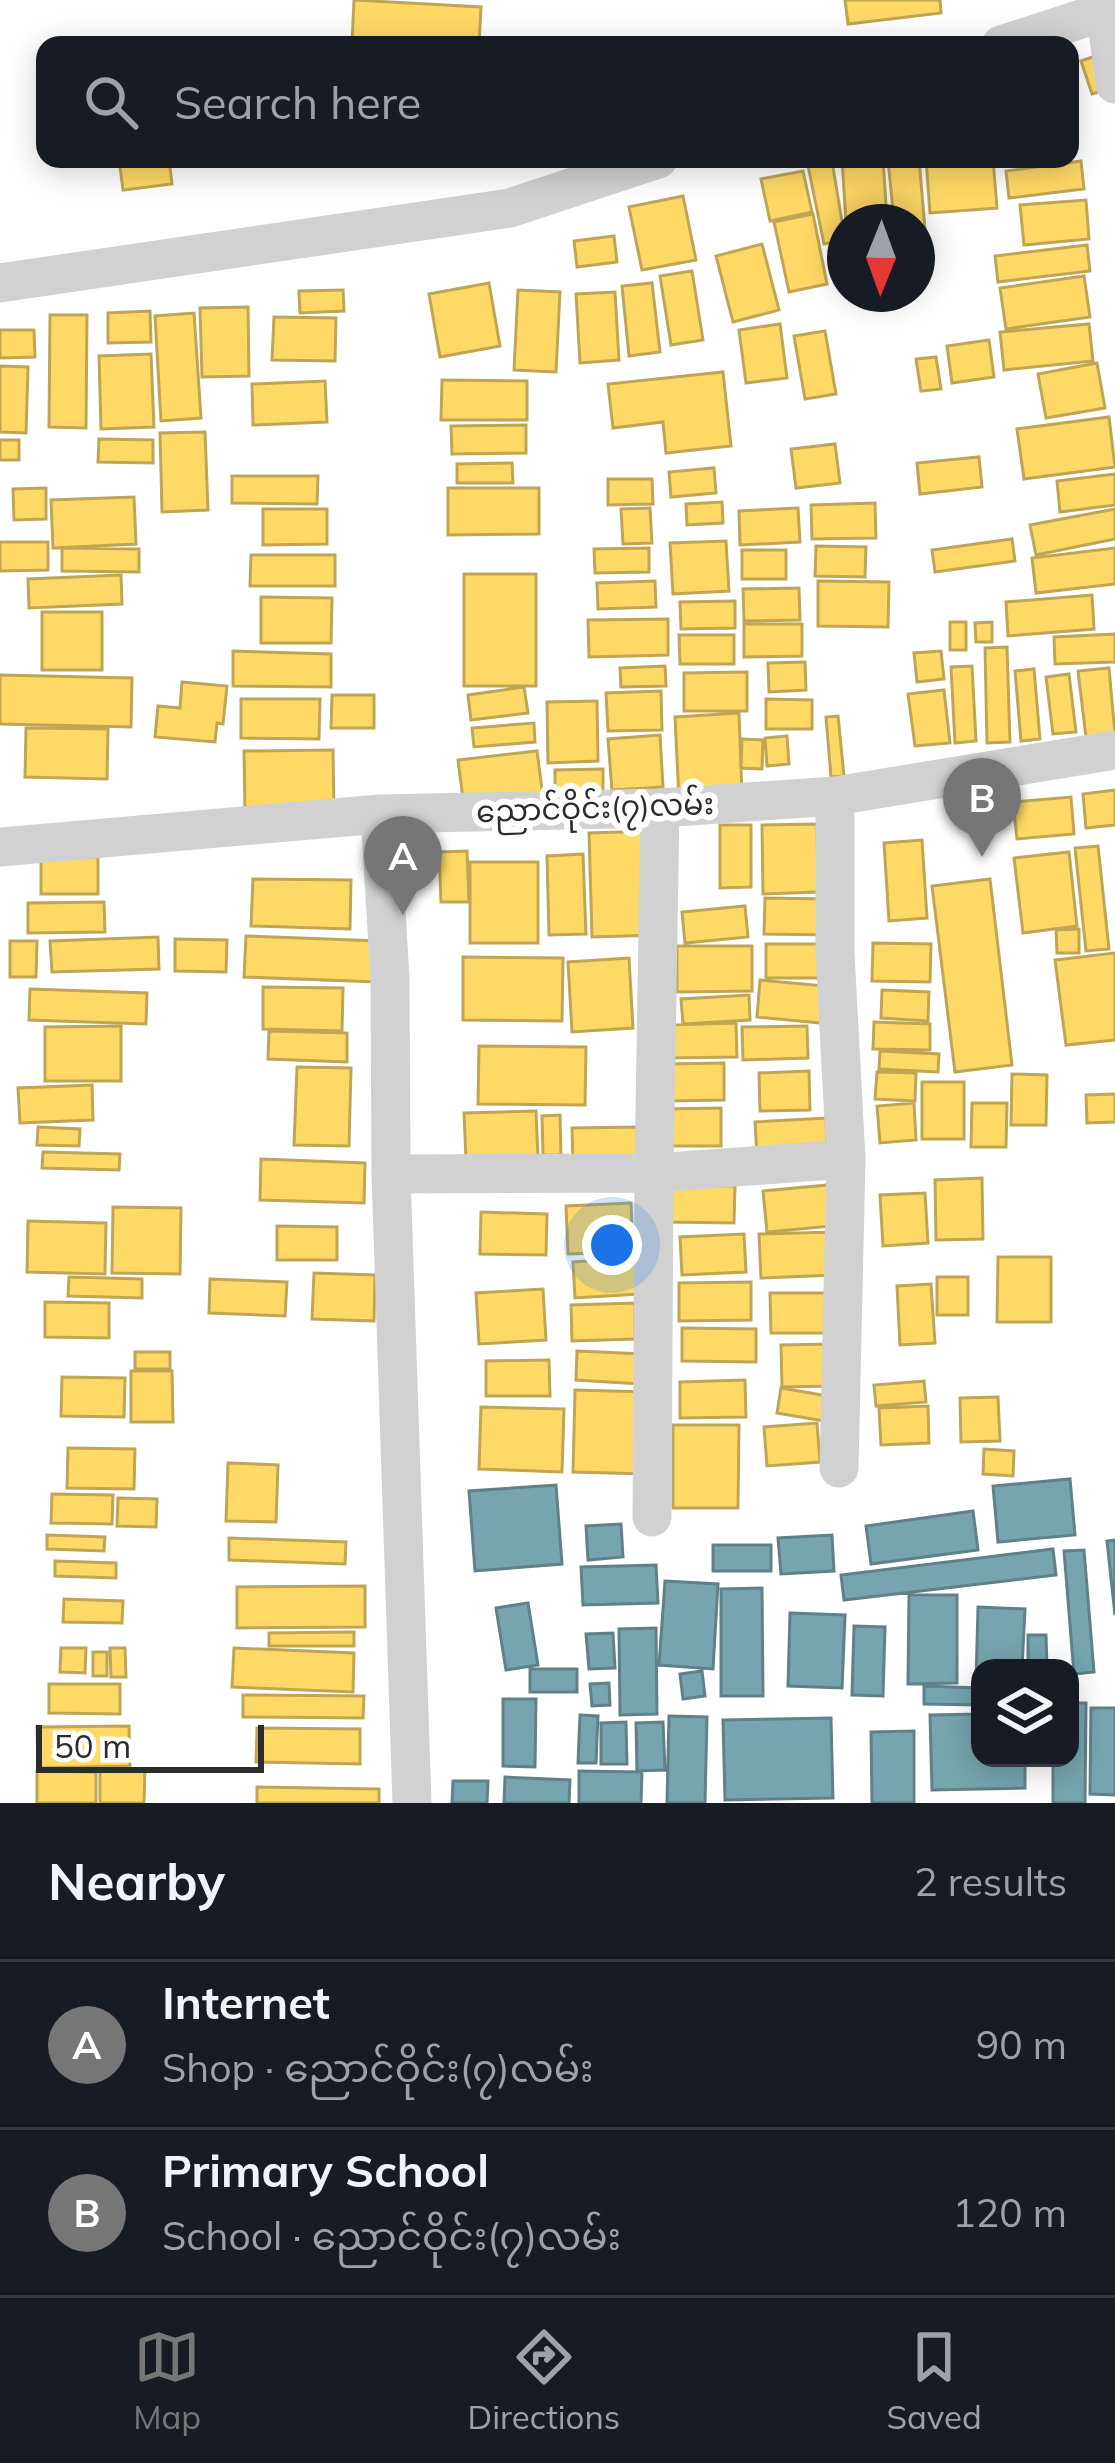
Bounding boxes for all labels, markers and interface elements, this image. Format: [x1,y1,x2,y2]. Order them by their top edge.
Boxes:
search box [36,36,1079,168]
icon: search [78,69,144,135]
text: Search here [174,74,421,130]
north arrow [827,204,935,312]
pin: B [943,758,1021,857]
street label: ညောင်ဝိုင်း(၇)လမ်း [475,782,715,837]
pin: A [364,816,442,915]
your location [582,1215,642,1275]
map controls [971,1659,1079,1767]
button: layers [971,1659,1079,1767]
scale bar [36,1719,264,1772]
text: 50 m [54,1725,131,1766]
text: Nearby [48,1849,225,1913]
text: 2 results [914,1857,1067,1906]
text: Internet [162,1974,330,2030]
text: A [72,2020,102,2069]
text: 90 m [976,2020,1067,2069]
text: Shop · ညောင်ဝိုင်း(၇)လမ်း [162,2043,594,2092]
text: Primary School [162,2142,489,2198]
text: B [74,2188,100,2237]
text: 120 m [952,2188,1067,2237]
text: School · ညောင်ဝိုင်း(၇)လမ်း [162,2211,621,2260]
tab: Map [133,2324,201,2437]
tab: Directions [468,2324,620,2437]
tab: Saved [887,2324,982,2437]

